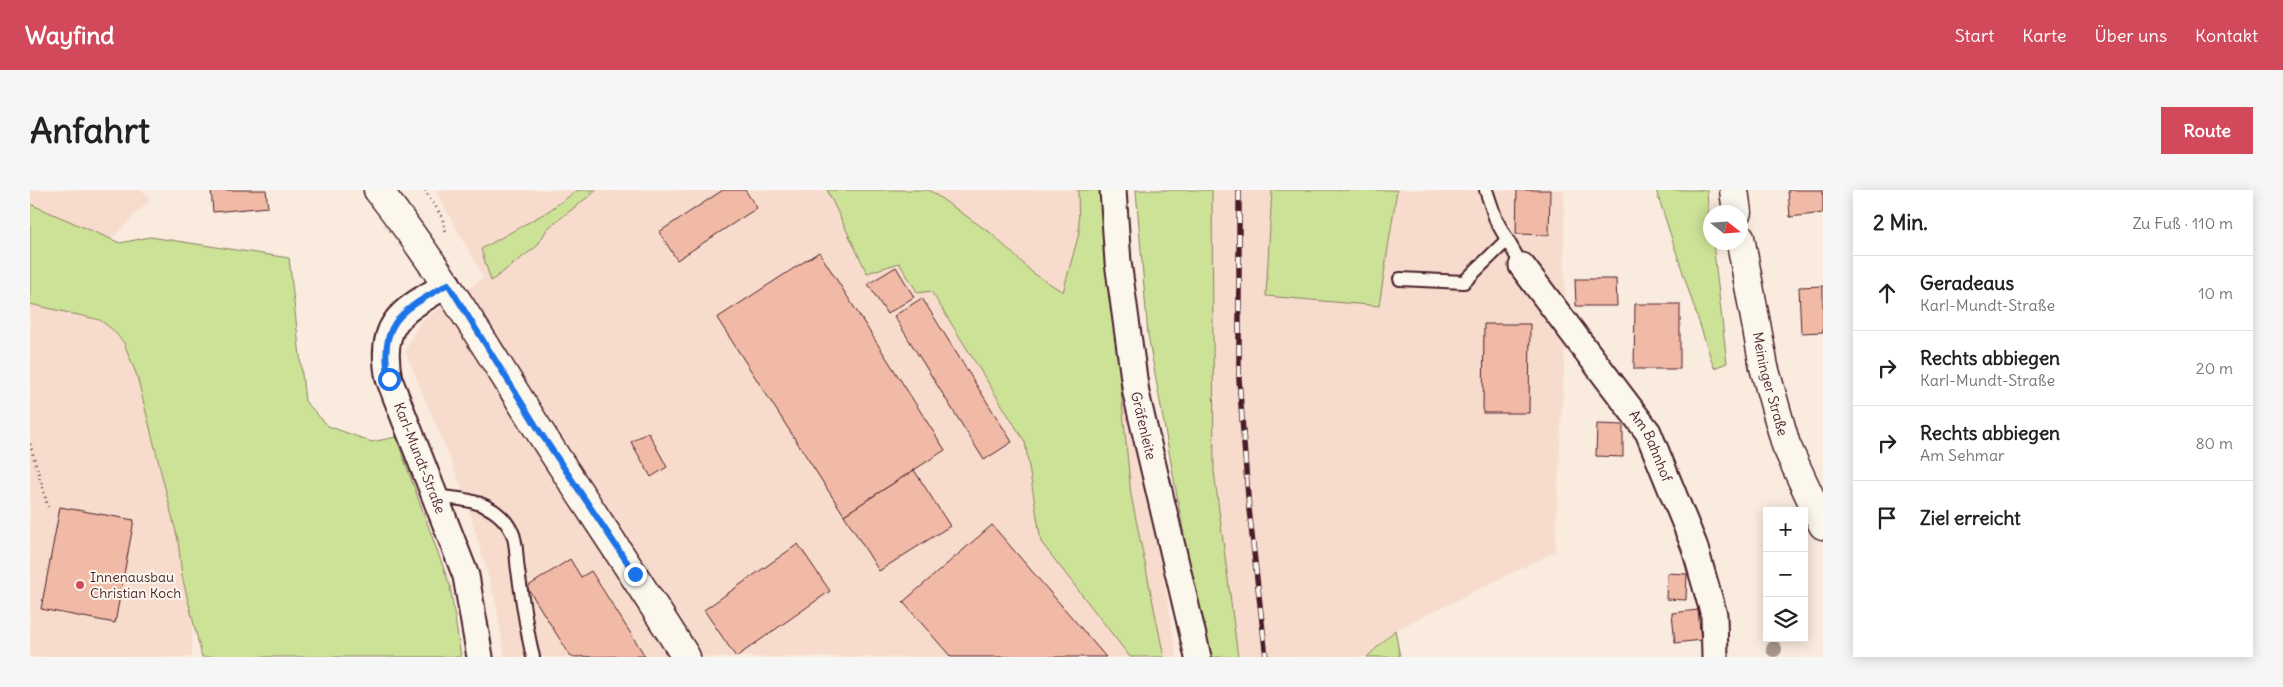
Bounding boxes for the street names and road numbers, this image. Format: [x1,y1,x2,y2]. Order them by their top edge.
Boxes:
street label: Meininger Straße [1749,330,1792,438]
street label: Gräfenleite [1127,390,1160,462]
street label: Karl-Mundt-Straße [390,400,450,516]
street label: Am Bahnhof [1625,406,1676,485]

